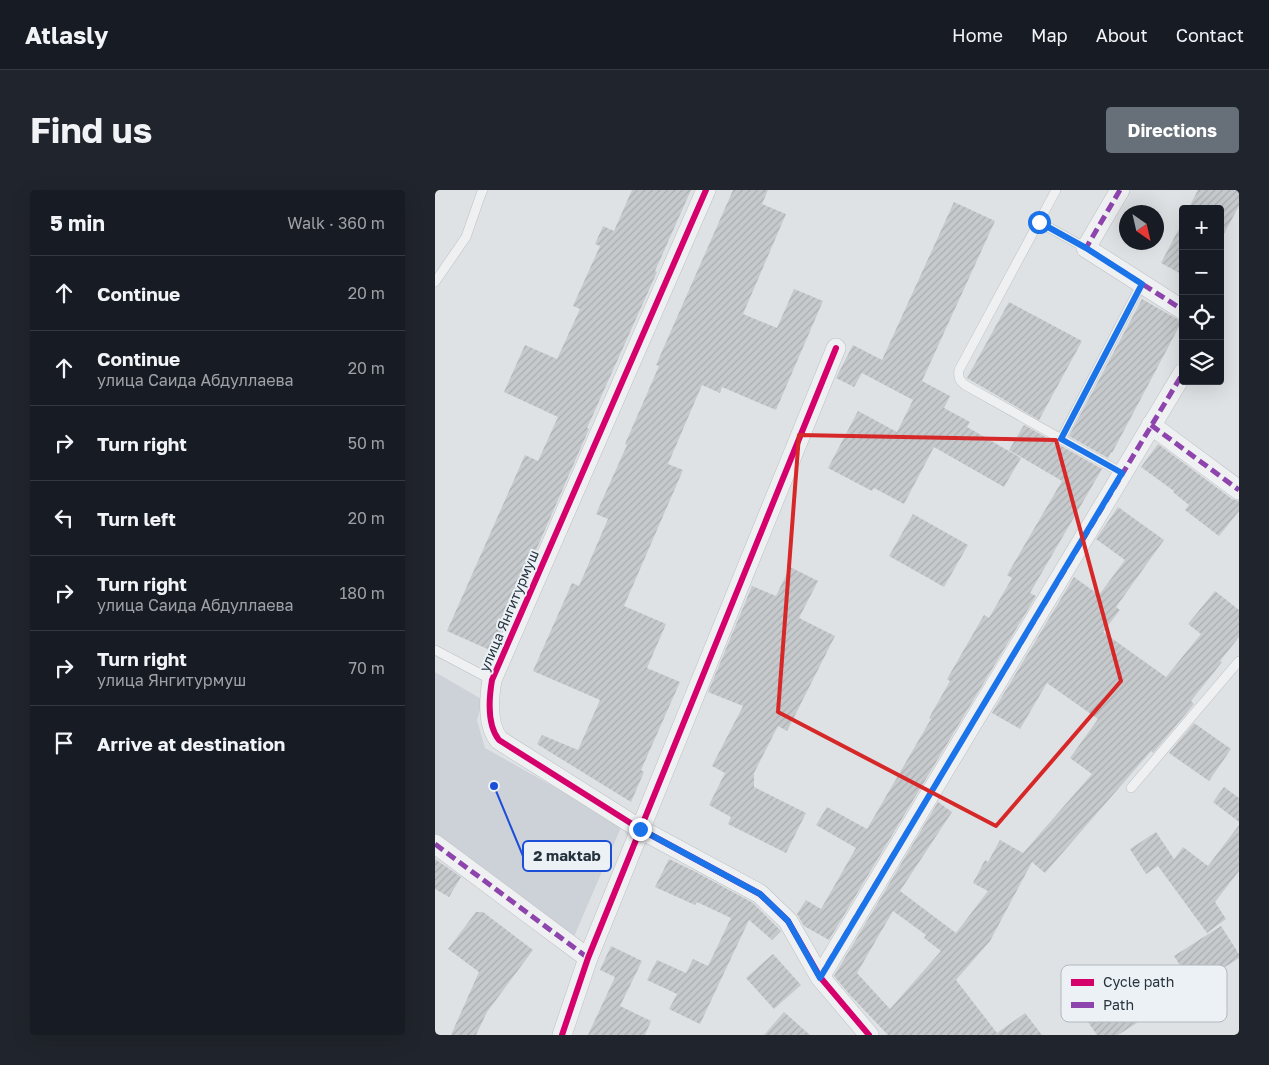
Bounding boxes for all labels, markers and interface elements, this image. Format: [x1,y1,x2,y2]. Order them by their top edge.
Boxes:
text: Atlasly [25,20,108,49]
text: Home [952,24,1003,46]
text: Map [1031,24,1068,46]
text: About [1096,24,1148,46]
text: Contact [1176,24,1244,46]
button: Directions [1106,107,1239,153]
text: Find us [30,109,152,151]
north arrow [1119,205,1164,250]
map controls [1179,205,1224,385]
button: + [1179,205,1224,250]
text: 5 min [50,210,105,236]
route start [1028,211,1051,234]
text: Walk · 360 m [287,213,385,233]
button: − [1179,250,1224,295]
icon: ahead [50,279,78,307]
text: Continue [97,282,180,305]
text: 20 m [348,283,385,303]
button: locate [1179,295,1224,340]
button: layers [1179,340,1224,385]
text: Continue [97,347,180,370]
icon: ahead [50,354,78,382]
text: 20 m [348,358,385,378]
text: улица Саида Абдуллаева [97,370,294,390]
icon: right [50,429,78,457]
text: Turn right [97,432,187,455]
text: 50 m [348,433,385,453]
icon: left [50,504,78,532]
text: Turn left [97,507,176,530]
text: 20 m [348,508,385,528]
street label: улица Янгитурмуш [475,547,542,674]
text: Turn right [97,572,187,595]
icon: right [50,579,78,607]
text: 180 m [339,583,385,603]
text: улица Саида Абдуллаева [97,595,294,615]
text: Turn right [97,647,187,670]
icon: right [50,654,78,682]
text: 70 m [348,658,385,678]
text: улица Янгитурмуш [97,670,246,690]
icon: arrive [50,729,78,757]
text: Arrive at destination [97,732,285,755]
route end [629,818,652,841]
callout: 2 maktab [523,841,611,871]
text: 2 maktab [533,846,601,864]
legend [1061,965,1227,1022]
text: Cycle path [1103,973,1174,990]
text: Path [1103,996,1134,1013]

